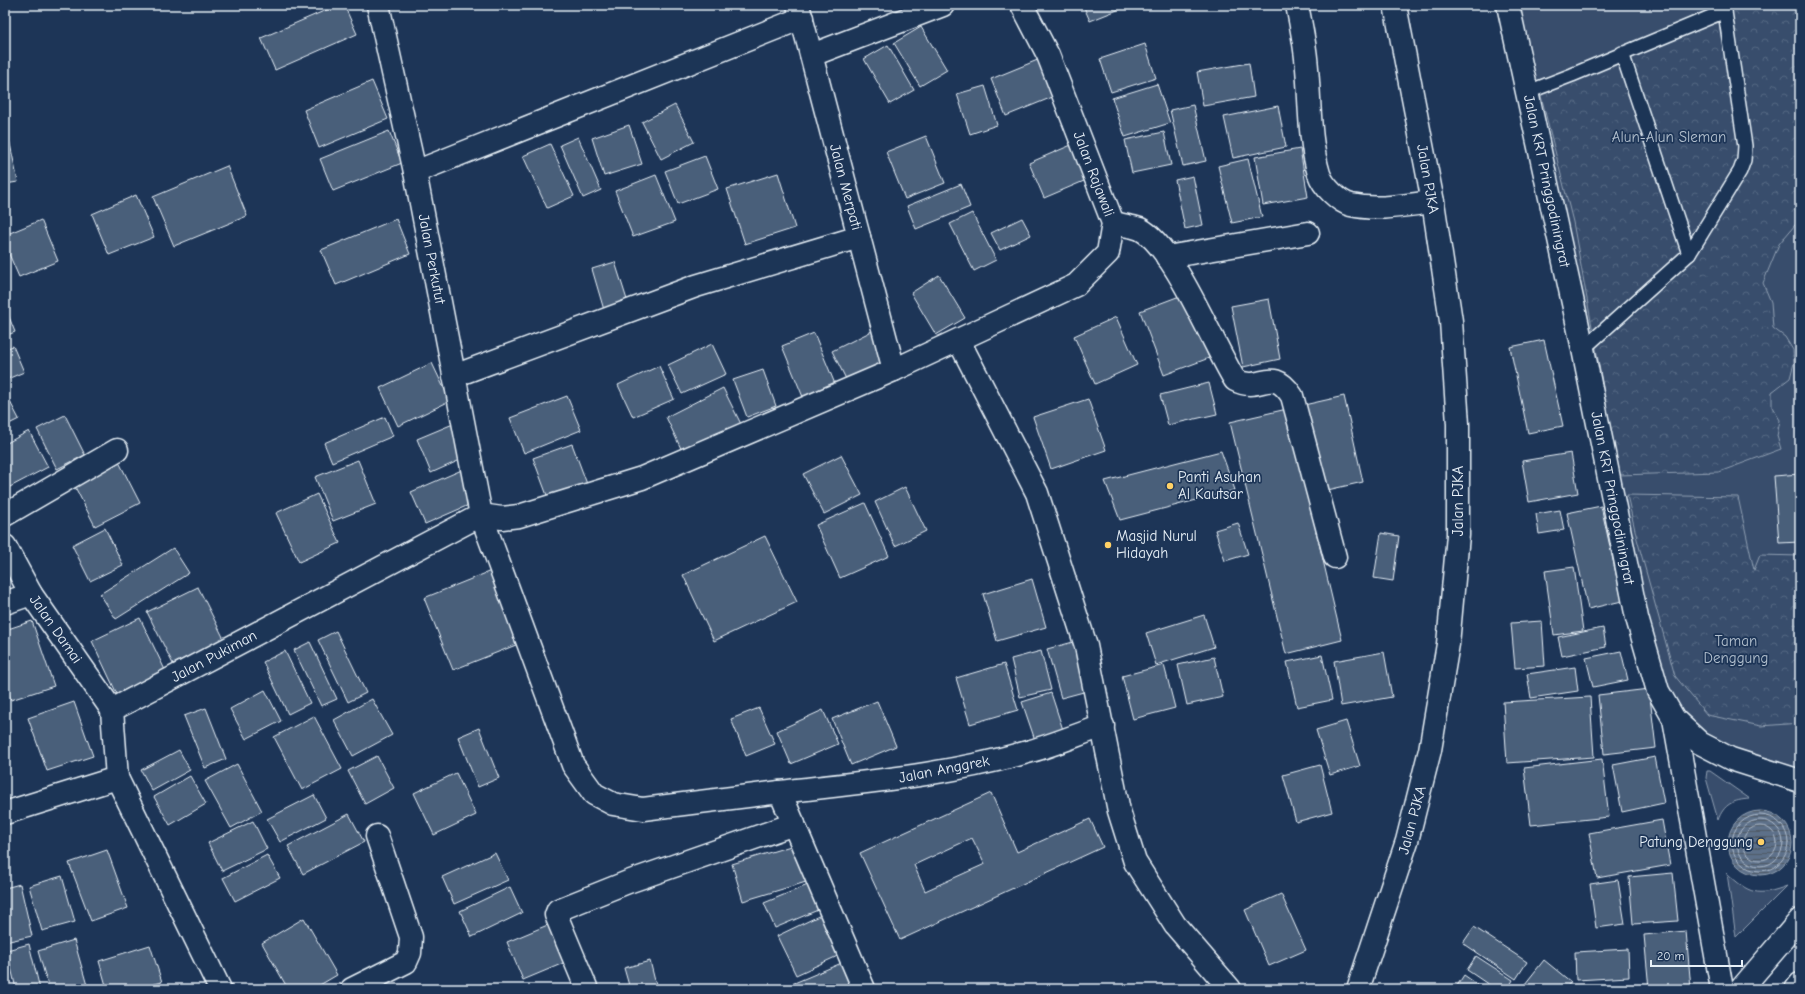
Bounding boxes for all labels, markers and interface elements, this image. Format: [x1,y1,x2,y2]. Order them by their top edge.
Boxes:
street label: Jalan KRT Pringgodiningrat [1520,93,1574,270]
park label: Alun-Alun Sleman [1612,128,1726,146]
street label: Jalan Rajawali [1069,129,1119,219]
street label: Jalan Merpati [826,142,866,232]
street label: Jalan PJKA [1413,143,1443,215]
street label: Jalan Perkutut [414,212,450,306]
street label: Jalan KRT Pringgodiningrat [1587,410,1639,587]
street label: Jalan PJKA [1449,466,1467,536]
place label: Panti Asuhan Al Kautsar [1178,468,1261,503]
marker: Panti Asuhan Al Kautsar [1165,481,1175,491]
place label: Masjid Nurul Hidayah [1116,527,1197,562]
marker: Masjid Nurul Hidayah [1103,540,1113,550]
street label: Jalan Damai [26,591,86,667]
street label: Jalan Pukiman [168,626,260,686]
park label: Taman Denggung [1703,632,1769,667]
street label: Jalan Anggrek [897,751,992,787]
street label: Jalan PJKA [1394,783,1430,856]
place label: Patung Denggung [1639,833,1753,851]
marker: Patung Denggung [1756,837,1766,847]
scale bar [1651,942,1742,968]
text: 20 m [1657,949,1685,963]

